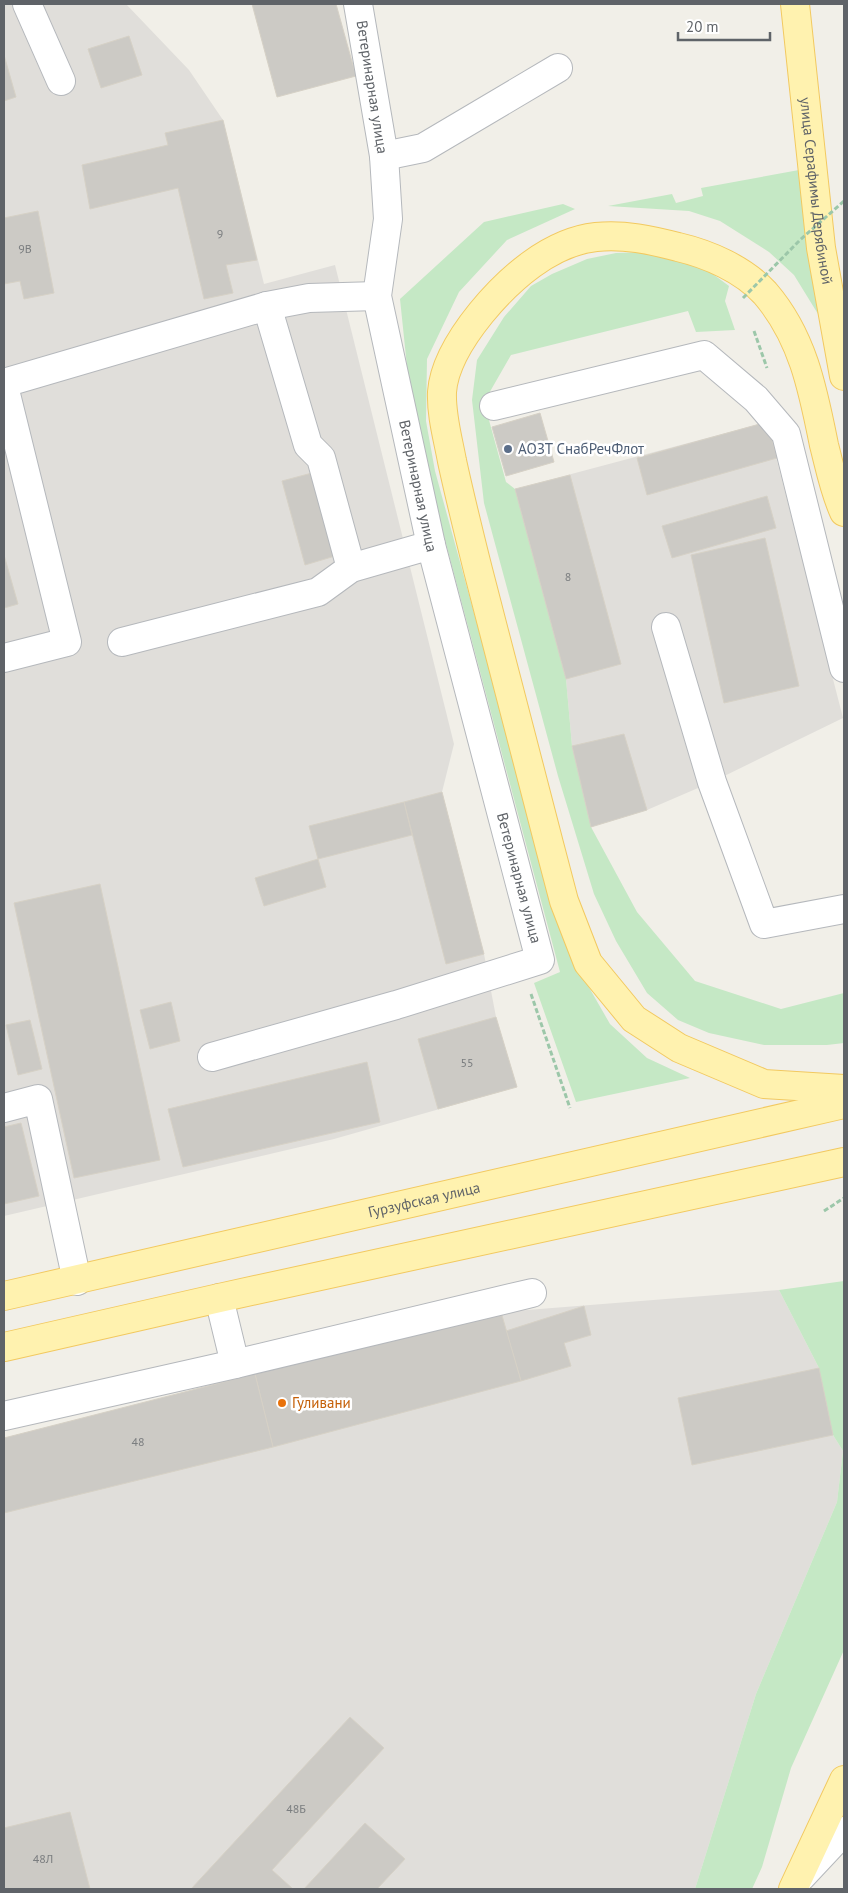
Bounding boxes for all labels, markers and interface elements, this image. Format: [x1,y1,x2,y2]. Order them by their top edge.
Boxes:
scale bar [678,10,770,42]
text: 20 m [686,17,719,36]
street label: Ветеринарная улица [353,19,392,155]
street label: улица Серафимы Дерябиной [796,96,837,286]
house number: 9 [217,226,223,241]
house number: 9В [18,241,32,256]
street label: Ветеринарная улица [395,418,442,554]
place label: АОЗТ СнабРечФлот [518,439,644,458]
marker: АОЗТ СнабРечФлот [502,443,514,455]
house number: 8 [565,569,571,584]
street label: Ветеринарная улица [493,810,546,945]
house number: 55 [460,1055,474,1070]
street label: Гурзуфская улица [366,1177,482,1222]
place label: Гуливани [292,1393,351,1412]
marker: Гуливани [276,1397,288,1409]
house number: 48 [131,1434,145,1449]
house number: 48Б [286,1801,306,1816]
house number: 48Л [33,1851,53,1866]

